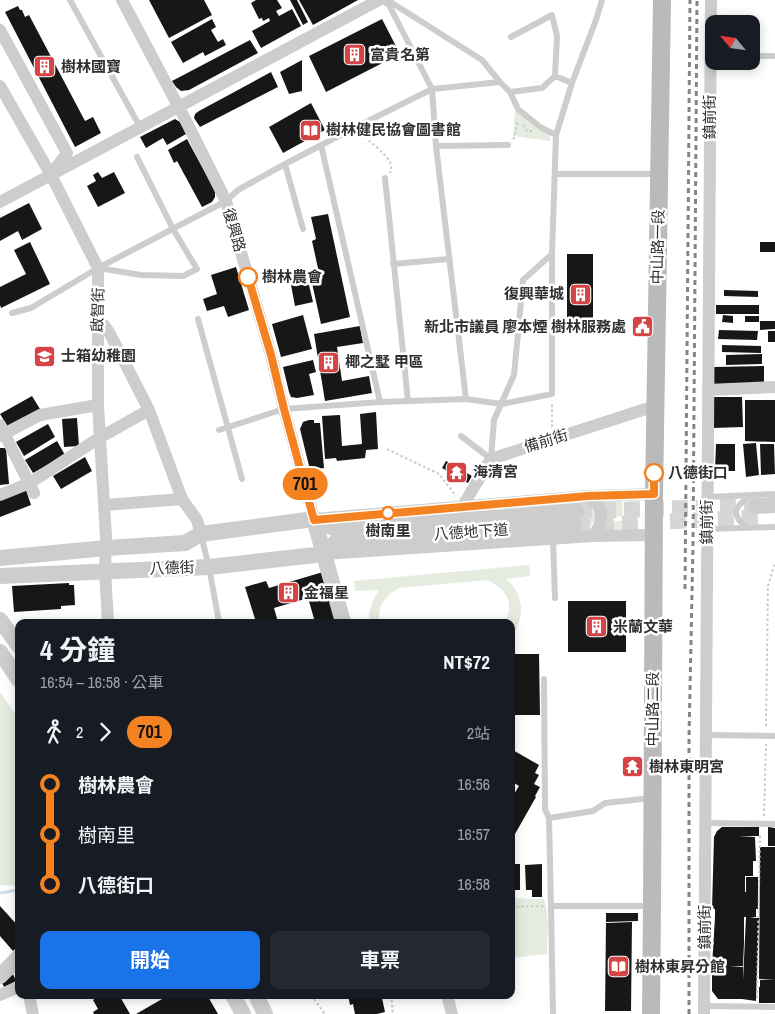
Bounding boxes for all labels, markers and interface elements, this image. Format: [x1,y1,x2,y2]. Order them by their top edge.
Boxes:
north arrow [705,15,760,70]
map controls [705,15,760,70]
building icon: 富貴名第 [342,43,366,67]
place label: 富貴名第 [370,44,430,65]
building icon: 樹林國寶 [33,55,57,79]
place label: 樹林國寶 [61,56,121,77]
street label: 鎮前街 [699,94,720,140]
library icon: 樹林健民協會圖書館 [298,118,322,142]
place label: 樹林健民協會圖書館 [326,119,461,140]
street label: 復興路 [218,205,251,254]
street label: 中山路一段 [646,209,669,285]
place label: 樹林農會 [262,266,322,287]
marker: 樹林農會 [238,267,258,287]
building icon: 復興華城 [568,282,592,306]
place label: 復興華城 [504,283,564,304]
street label: 啟智街 [87,287,108,333]
public building icon: 新北市議員 廖本煙 樹林服務處 [630,315,654,339]
place label: 新北市議員 廖本煙 樹林服務處 [424,316,626,337]
school or university icon: 士箱幼稚園 [33,344,57,368]
place label: 士箱幼稚園 [61,345,136,366]
building icon: 椰之墅 甲區 [317,350,341,374]
place label: 椰之墅 甲區 [345,351,423,372]
street label: 備前街 [521,424,570,457]
temple icon: 海清宮 [445,460,469,484]
place label: 海清宮 [473,461,518,482]
place label: 八德街口 [668,462,728,483]
marker: 八德街口 [644,463,664,483]
line badge: 701 [276,468,334,500]
text: 701 [293,471,317,496]
street label: 鎮前街 [696,499,717,545]
marker: 樹南里 [381,506,395,520]
street label: 八德地下道 [433,518,509,545]
place label: 樹南里 [365,520,411,541]
street label: 八德街 [149,556,195,579]
building icon: 金福星 [276,581,300,605]
place label: 金福星 [304,582,349,603]
building icon: 米蘭文華 [585,615,609,639]
place label: 米蘭文華 [613,616,673,637]
text: 4 分鐘 [40,631,115,669]
text: NT$72 [443,649,490,675]
text: 16:54 – 16:58 · 公車 [40,671,163,693]
street label: 中山路二段 [642,671,663,747]
icon: walk [40,718,68,746]
icon: forward [91,718,119,746]
text: 701 [137,719,162,744]
text: 2 [76,721,83,743]
text: 2站 [467,722,490,744]
temple icon: 樹林東明宮 [621,755,645,779]
place label: 樹林東明宮 [649,756,724,777]
text: 樹林農會 [78,772,154,798]
text: 16:56 [457,773,490,795]
text: 樹南里 [78,822,135,848]
text: 16:57 [457,823,490,845]
text: 八德街口 [78,872,154,898]
text: 16:58 [457,873,490,895]
street label: 鎮前街 [694,904,715,950]
button: 開始 [40,931,260,989]
button: 車票 [270,931,490,989]
library icon: 樹林東昇分館 [607,955,631,979]
place label: 樹林東昇分館 [635,956,725,977]

